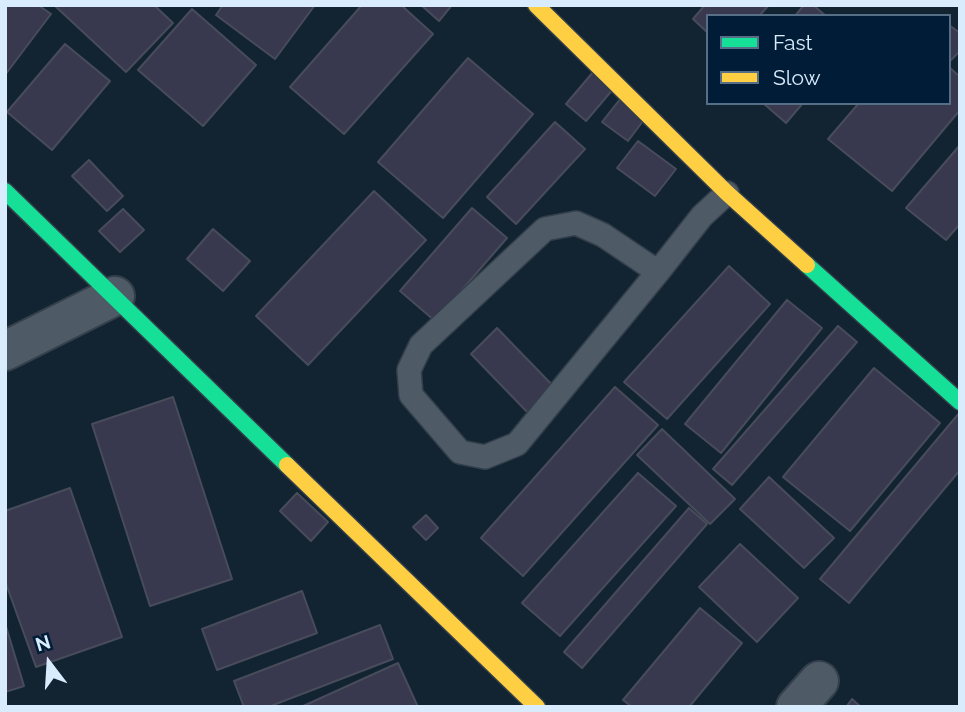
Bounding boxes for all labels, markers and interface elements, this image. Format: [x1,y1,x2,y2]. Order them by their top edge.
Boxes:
legend [706,14,951,105]
text: Fast [773,30,813,55]
text: Slow [773,65,821,90]
north arrow [14,628,84,698]
text: N [33,630,53,656]

